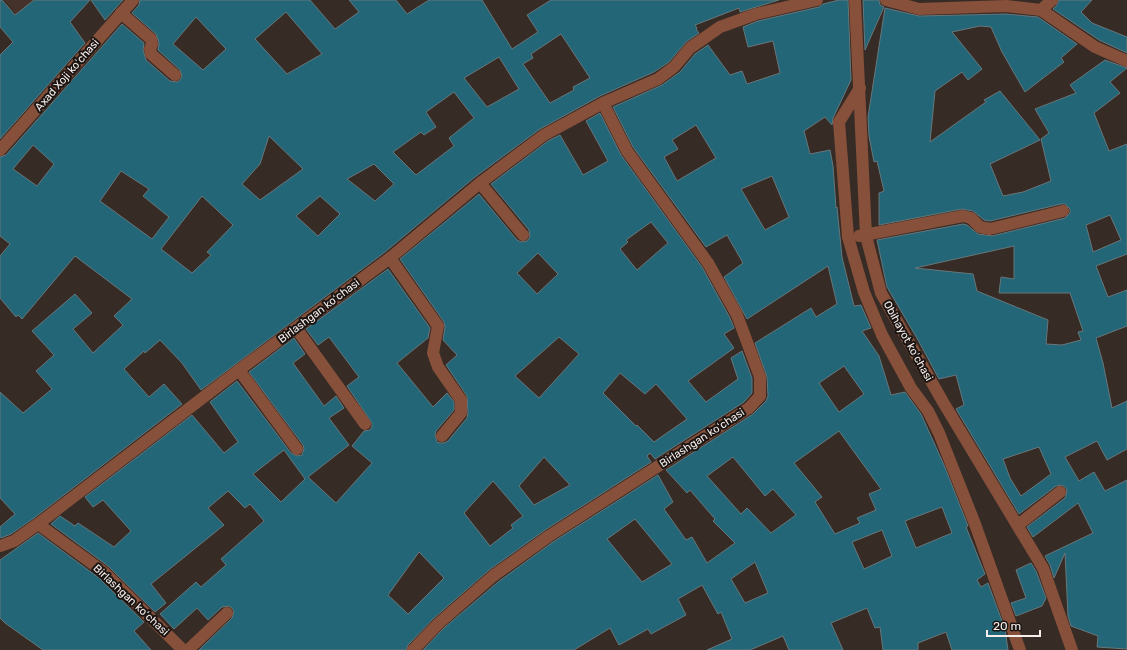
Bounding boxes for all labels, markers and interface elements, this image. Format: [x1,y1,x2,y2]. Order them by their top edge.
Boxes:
street label: Axad Xoji koʻchasi [32,36,102,114]
street label: Birlashgan koʻchasi [276,276,362,346]
street label: Obihayot koʻchasi [881,299,935,383]
street label: Birlashgan koʻchasi [657,406,747,470]
street label: Birlashgan koʻchasi [91,562,171,638]
scale bar [987,612,1040,638]
text: 20 m [993,619,1021,633]

